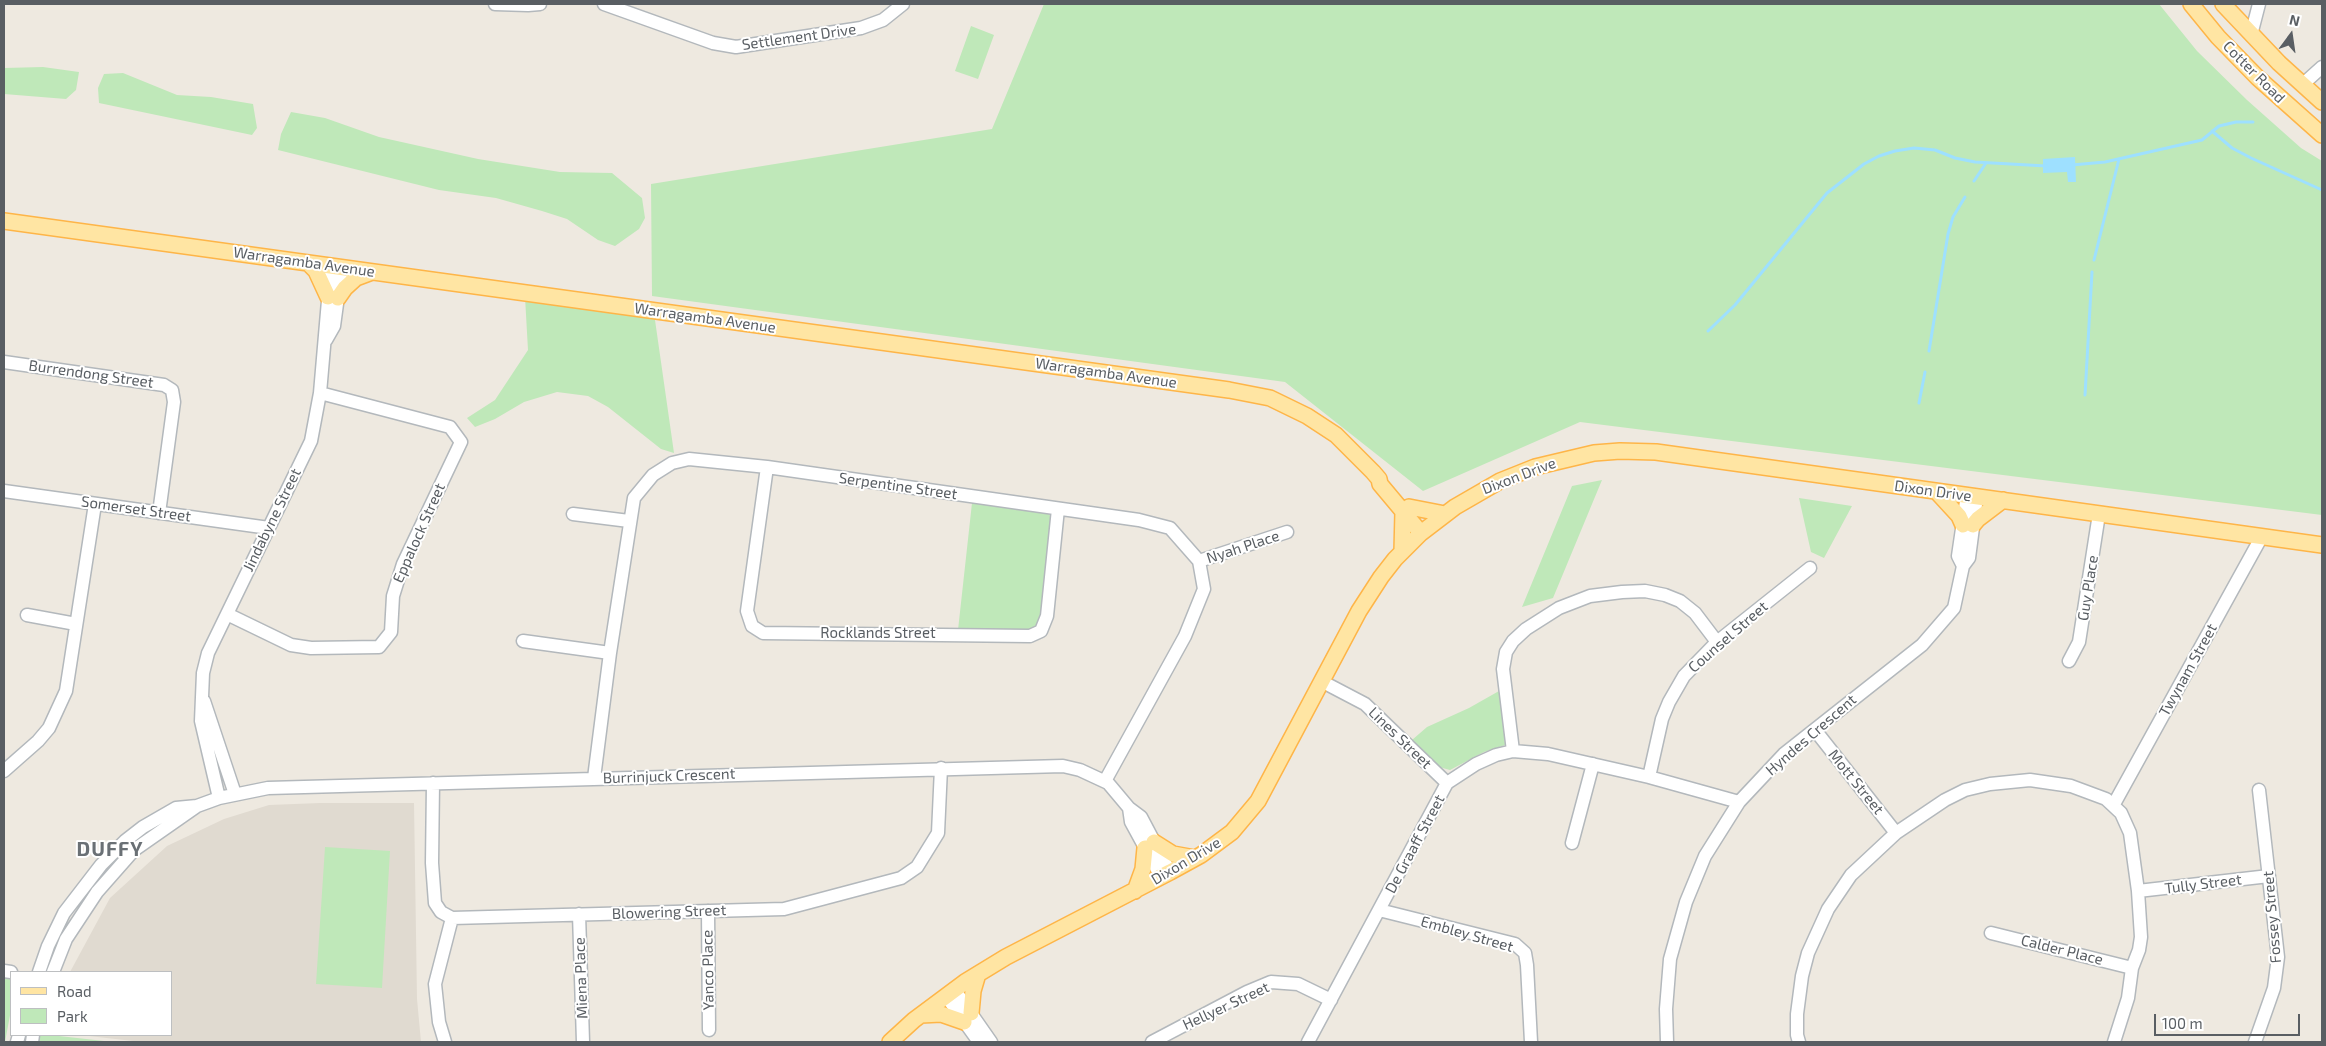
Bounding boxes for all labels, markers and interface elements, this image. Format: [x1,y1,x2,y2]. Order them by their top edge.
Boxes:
north arrow [2266,10,2316,60]
text: N [2288,10,2302,29]
street label: Settlement Drive [741,20,857,54]
street label: Cotter Road [2219,37,2289,107]
street label: Warragamba Avenue [232,243,376,281]
street label: Warragamba Avenue [633,299,777,337]
street label: Warragamba Avenue [1034,354,1178,392]
street label: Burrendong Street [28,356,154,392]
street label: Dixon Drive [1480,454,1558,498]
street label: Jindabyne Street [239,465,305,575]
street label: Serpentine Street [838,469,958,503]
street label: Dixon Drive [1893,477,1973,505]
street label: Eppalock Street [389,480,449,586]
street label: Somerset Street [80,492,192,526]
street label: Nyah Place [1204,527,1282,567]
street label: Guy Place [2074,554,2102,622]
street label: Counsel Street [1685,598,1771,676]
street label: Twynam Street [2155,621,2221,719]
street label: Rocklands Street [820,624,936,642]
street label: Hyndes Crescent [1762,691,1860,779]
street label: Lines Street [1365,703,1435,773]
street label: Mott Street [1824,746,1888,818]
street label: Burrinjuck Crescent [602,765,736,787]
street label: De Graaff Street [1381,792,1449,896]
street label: Dixon Drive [1148,833,1224,889]
district label: DUFFY [76,837,144,861]
street label: Tully Street [2163,870,2243,898]
street label: Fossey Street [2259,870,2285,964]
street label: Blowering Street [611,901,727,923]
street label: Embley Street [1419,912,1515,956]
street label: Yanco Place [698,930,718,1010]
street label: Calder Place [2019,931,2105,969]
street label: Miena Place [571,937,591,1019]
legend [10,971,172,1036]
street label: Hellyer Street [1180,978,1272,1034]
text: Road [57,982,92,1000]
scale bar [2156,1004,2302,1036]
text: Park [57,1007,88,1025]
text: 100 m [2162,1014,2203,1032]

